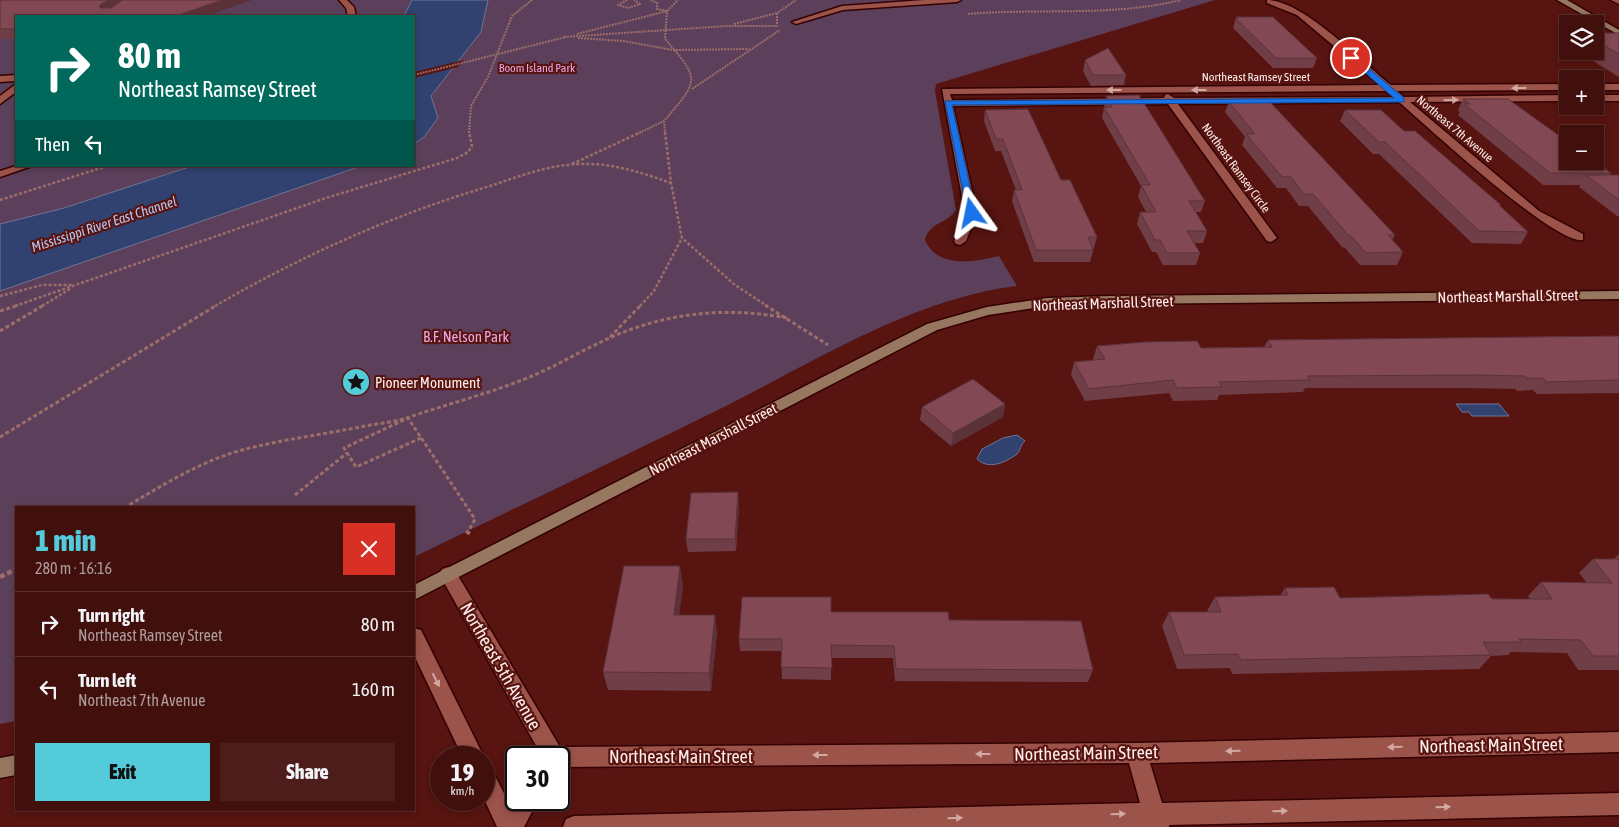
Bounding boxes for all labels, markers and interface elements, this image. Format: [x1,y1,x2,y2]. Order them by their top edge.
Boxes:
map controls [1559,15,1604,170]
button: layers [1559,15,1604,60]
icon: right [35,35,100,100]
text: 80 m [118,35,181,75]
pin [1330,37,1372,79]
icon: arrive [1337,44,1365,72]
park label: Boom Island Park [499,61,576,75]
street label: Northeast Ramsey Street [1202,70,1311,84]
button: + [1559,70,1604,115]
text: Northeast Ramsey Street [118,76,317,102]
one-way arrow [1511,84,1527,92]
one-way arrow [1106,86,1122,94]
one-way arrow [1191,86,1207,94]
street label: Northeast 7th Avenue [1414,93,1496,165]
one-way arrow [1444,95,1460,103]
street label: Northeast Ramsey Circle [1199,121,1273,215]
button: − [1559,125,1604,170]
icon: left [80,130,108,158]
text: Then [35,133,70,155]
position arrow [945,186,997,238]
water label: Mississippi River East Channel [29,193,179,255]
street label: Northeast Marshall Street [1437,286,1579,306]
street label: Northeast Marshall Street [1032,292,1174,314]
park label: B.F. Nelson Park [423,328,509,345]
place icon: Pioneer Monument [341,367,371,397]
place label: Pioneer Monument [375,374,481,391]
street label: Northeast Marshall Street [646,399,780,479]
text: 1 min [35,523,96,557]
button: close [343,523,395,575]
text: 280 m · 16:16 [35,559,112,577]
street label: Northeast 5th Avenue [456,599,546,733]
text: Turn right [78,604,145,626]
icon: right [35,610,63,638]
text: 80 m [361,613,395,635]
text: Northeast Ramsey Street [78,626,223,644]
text: Turn left [78,669,136,691]
one-way arrow [432,673,440,687]
icon: left [35,675,63,703]
text: 160 m [352,678,395,700]
text: Northeast 7th Avenue [78,691,205,709]
street label: Northeast Main Street [1419,733,1563,757]
street label: Northeast Main Street [1014,741,1158,765]
button: Exit [35,743,210,801]
button: Share [220,743,395,801]
one-way arrow [1387,744,1403,752]
speed limit sign: 30 [505,746,570,811]
street label: Northeast Main Street [609,746,753,767]
one-way arrow [1225,747,1241,755]
one-way arrow [975,750,991,758]
one-way arrow [812,751,828,759]
text: 19 [451,758,474,786]
text: km/h [451,784,474,798]
one-way arrow [1435,803,1451,811]
one-way arrow [1272,806,1288,814]
one-way arrow [1110,810,1126,818]
one-way arrow [947,813,963,821]

